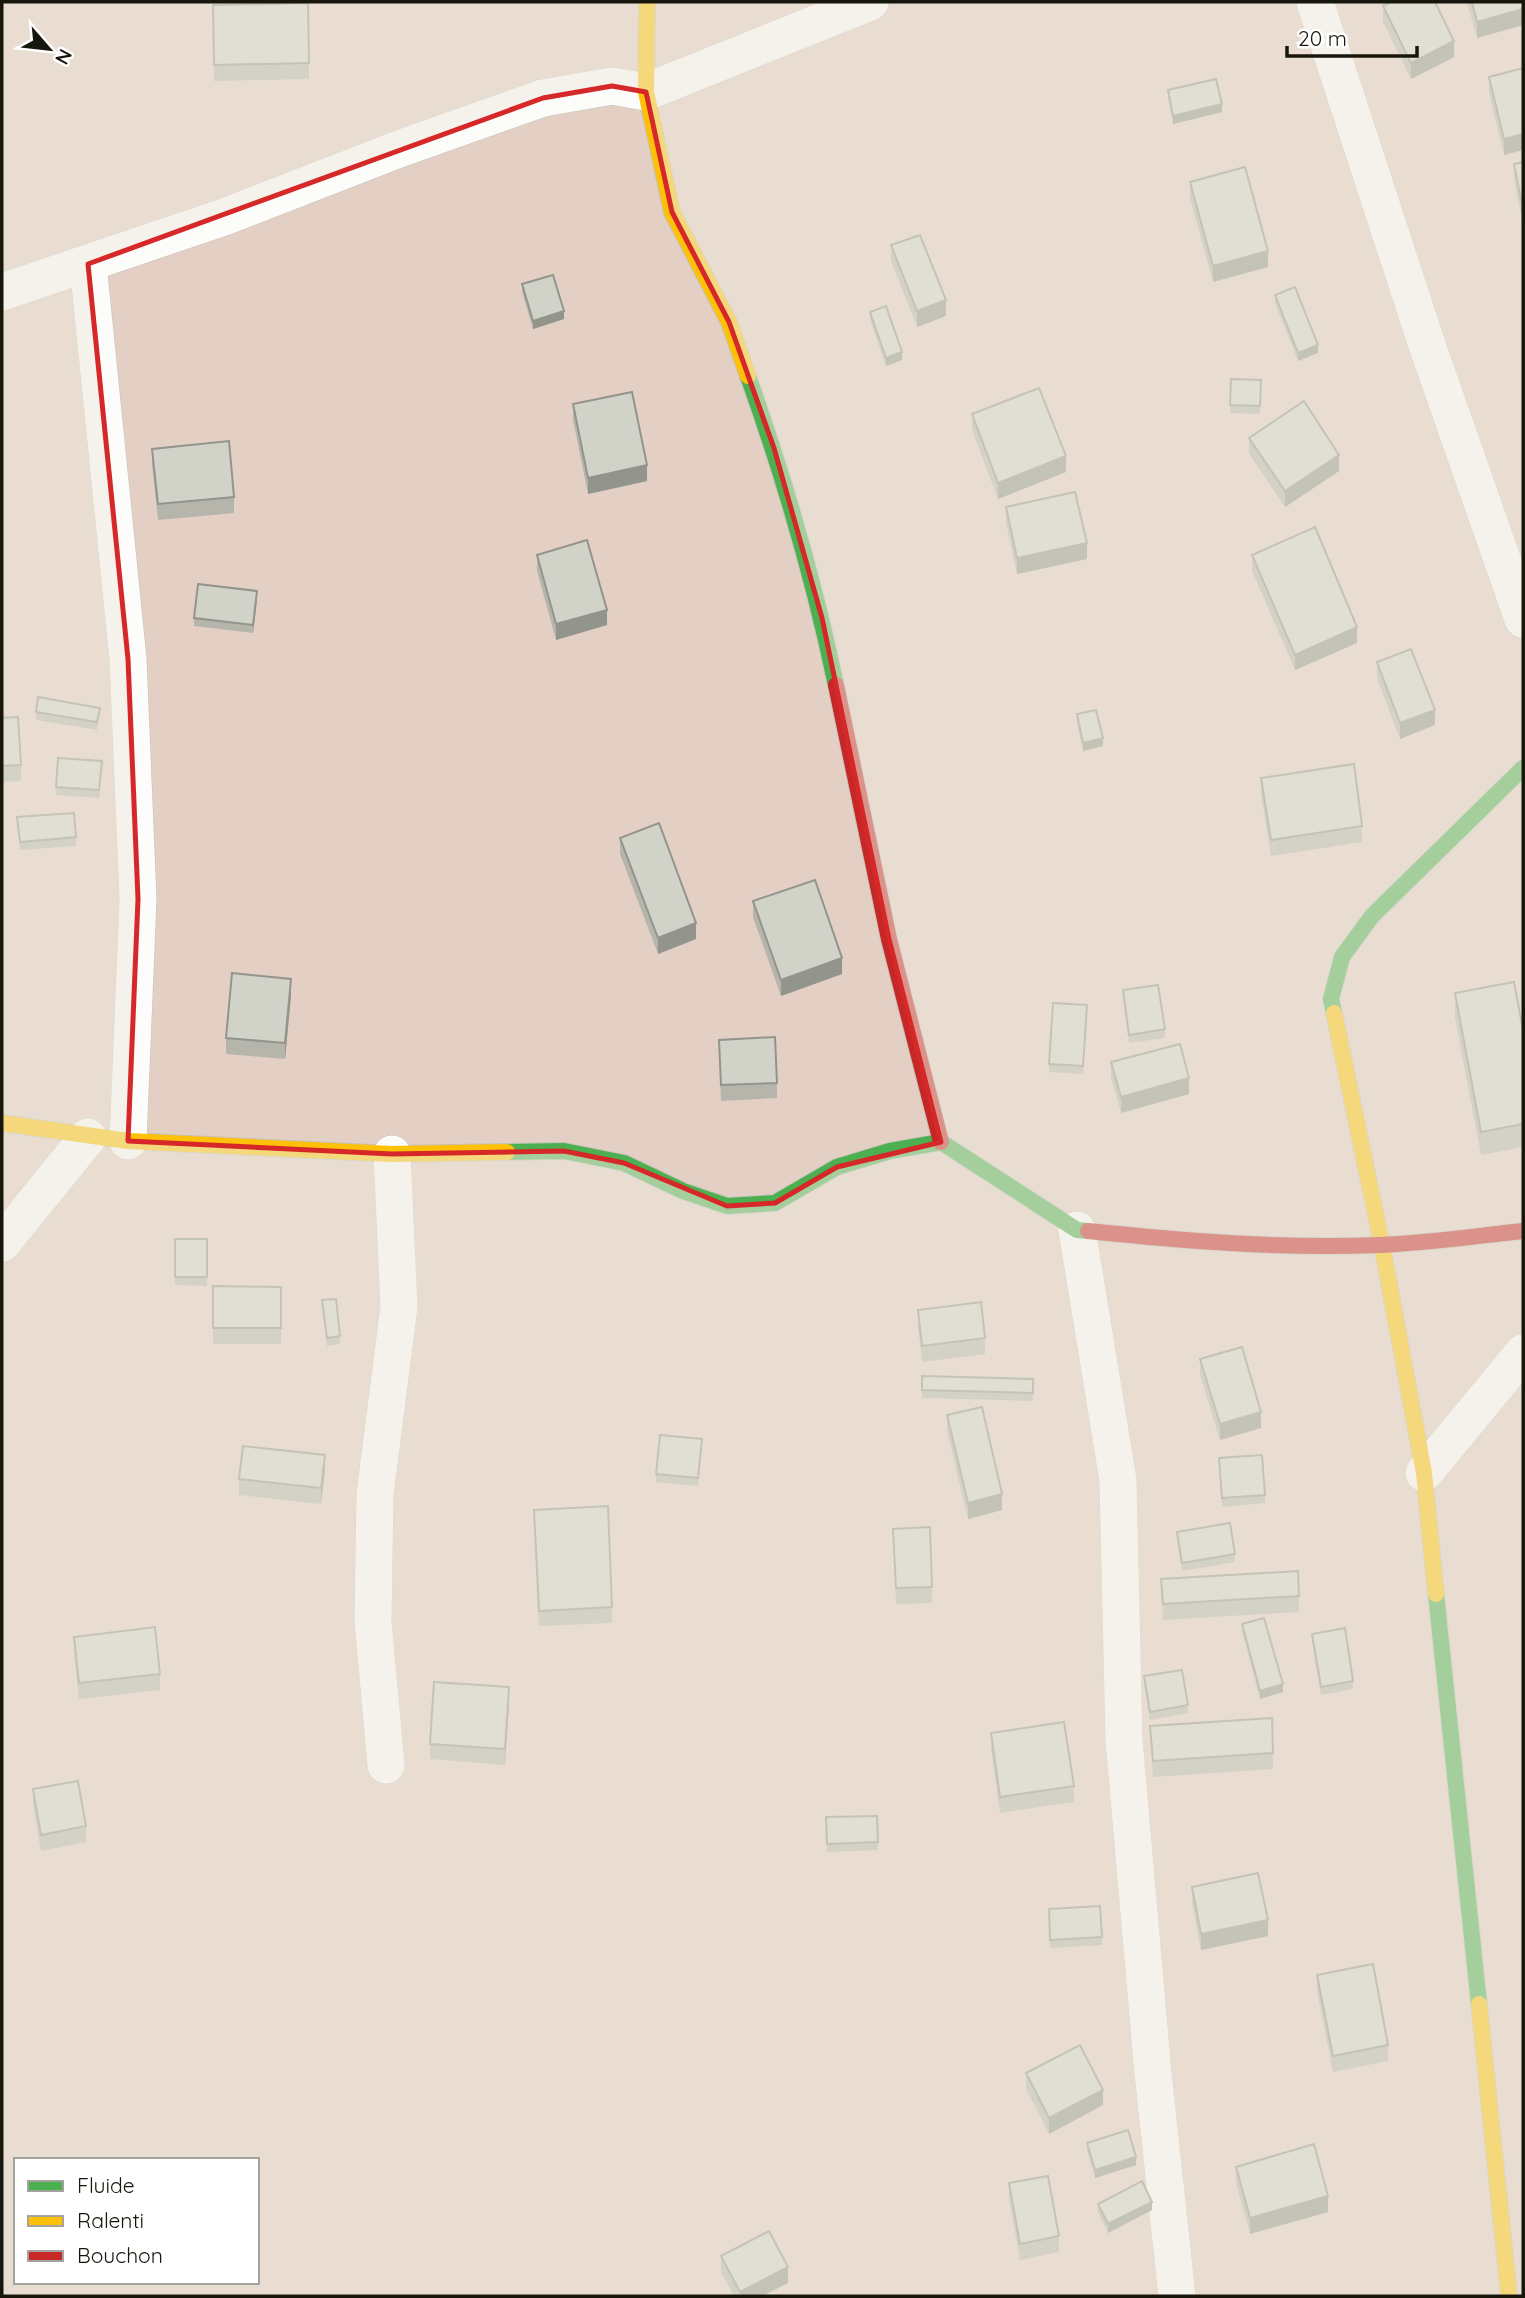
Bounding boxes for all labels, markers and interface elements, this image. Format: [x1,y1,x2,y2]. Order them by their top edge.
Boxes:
north arrow [14,14,84,84]
scale bar [1287,14,1416,58]
text: 20 m [1298,25,1347,51]
text: N [50,45,78,69]
legend [14,2158,259,2284]
text: Fluide [77,2172,135,2198]
text: Ralenti [77,2207,144,2233]
text: Bouchon [77,2242,163,2268]

